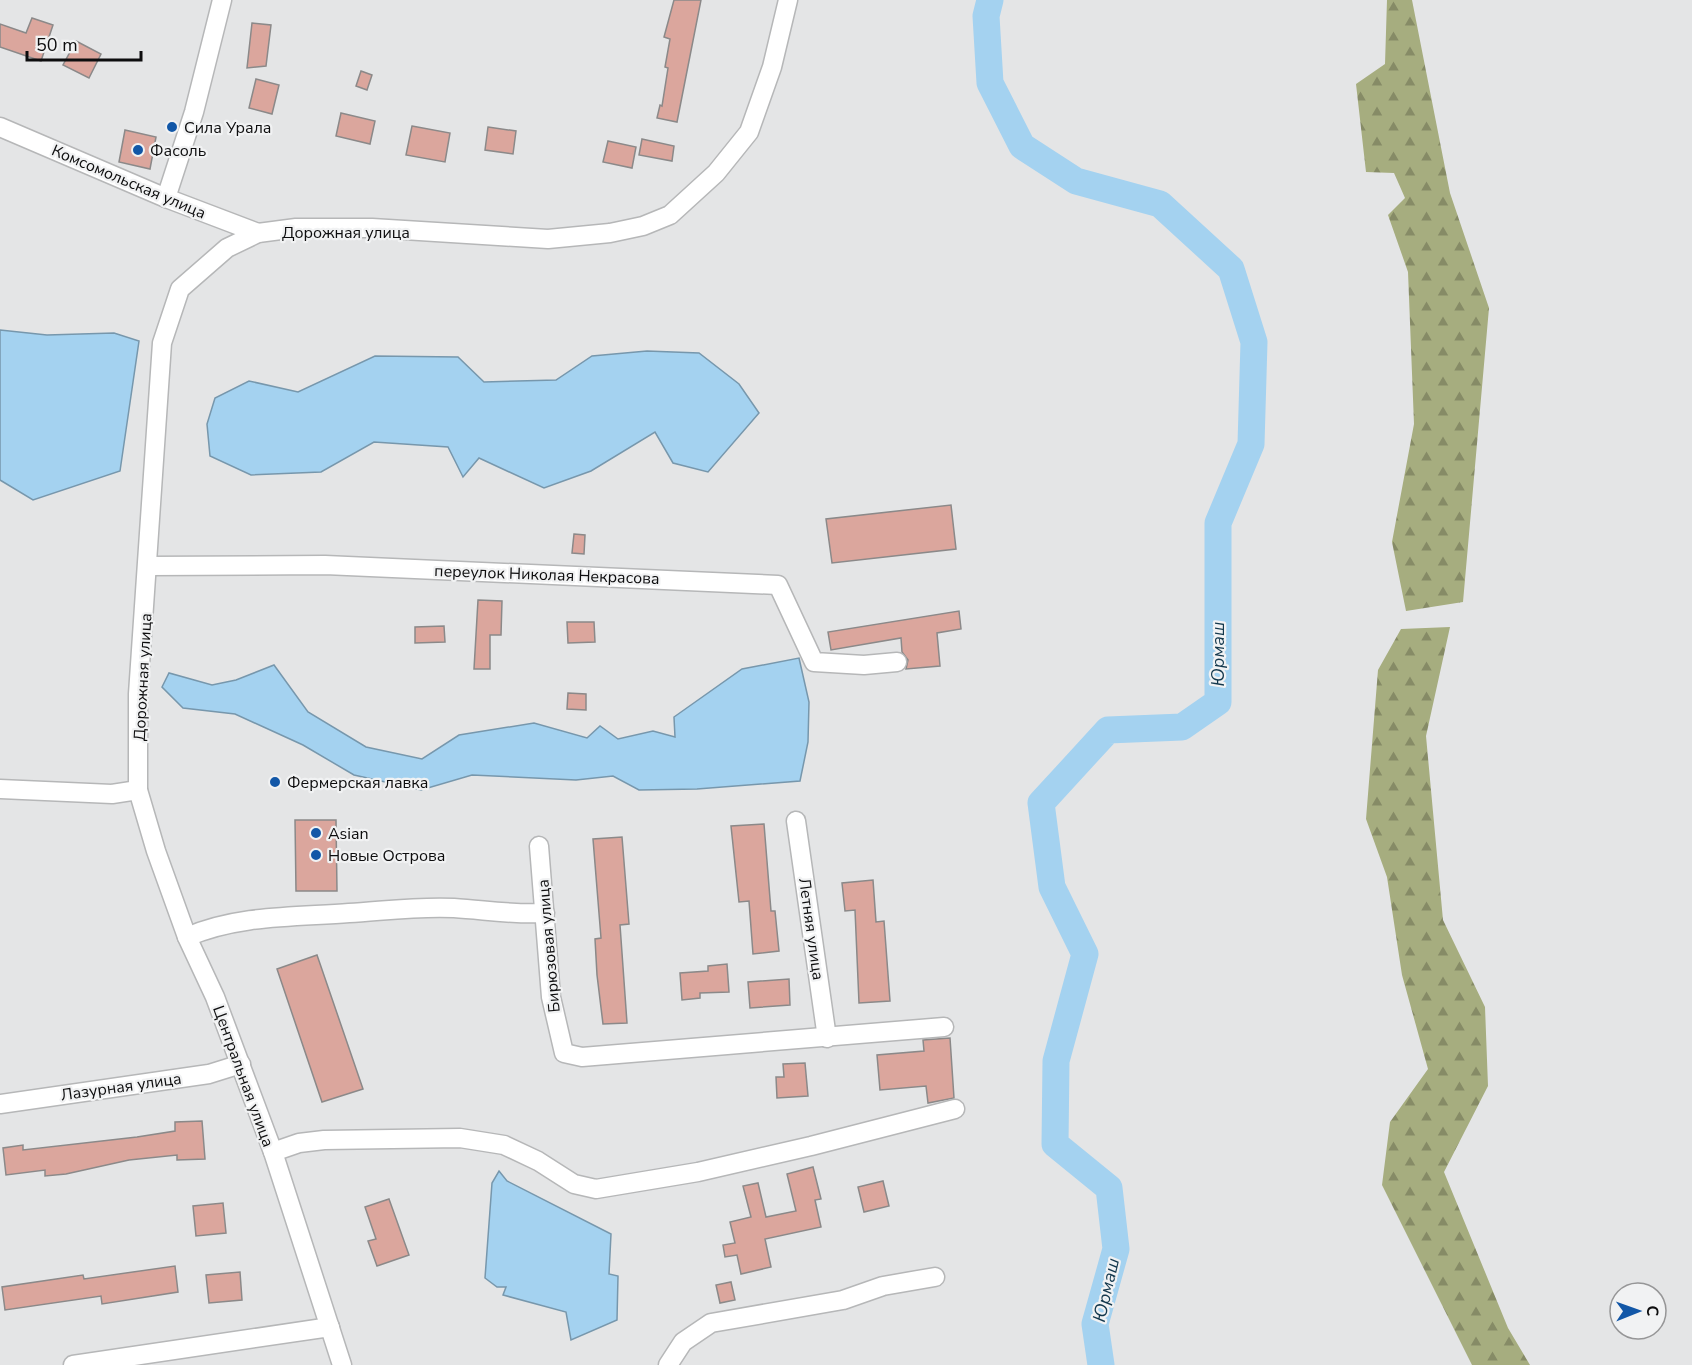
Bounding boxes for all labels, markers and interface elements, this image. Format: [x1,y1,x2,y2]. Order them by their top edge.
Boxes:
scale bar [27,24,141,62]
text: 50 m [36,33,78,57]
place label: Сила Урала [184,117,271,139]
marker: Сила Урала [165,120,179,134]
street label: Комсомольская улица [48,139,209,224]
place label: Фасоль [150,140,206,162]
marker: Фасоль [131,143,145,157]
street label: Дорожная улица [282,222,410,244]
street label: переулок Николая Некрасова [434,560,660,590]
street label: Дорожная улица [129,613,157,742]
water label: Юрмаш [1206,622,1230,686]
place label: Фермерская лавка [287,772,428,794]
marker: Фермерская лавка [268,775,282,789]
place label: Asian [328,823,369,845]
marker: Asian [309,826,323,840]
place label: Новые Острова [328,845,445,867]
marker: Новые Острова [309,848,323,862]
street label: Летняя улица [793,877,829,982]
street label: Бирюзовая улица [532,878,566,1013]
street label: Центральная улица [207,1003,279,1150]
street label: Лазурная улица [59,1068,183,1106]
water label: Юрмаш [1087,1256,1125,1324]
north arrow [1608,1281,1668,1341]
text: С [1641,1305,1663,1317]

